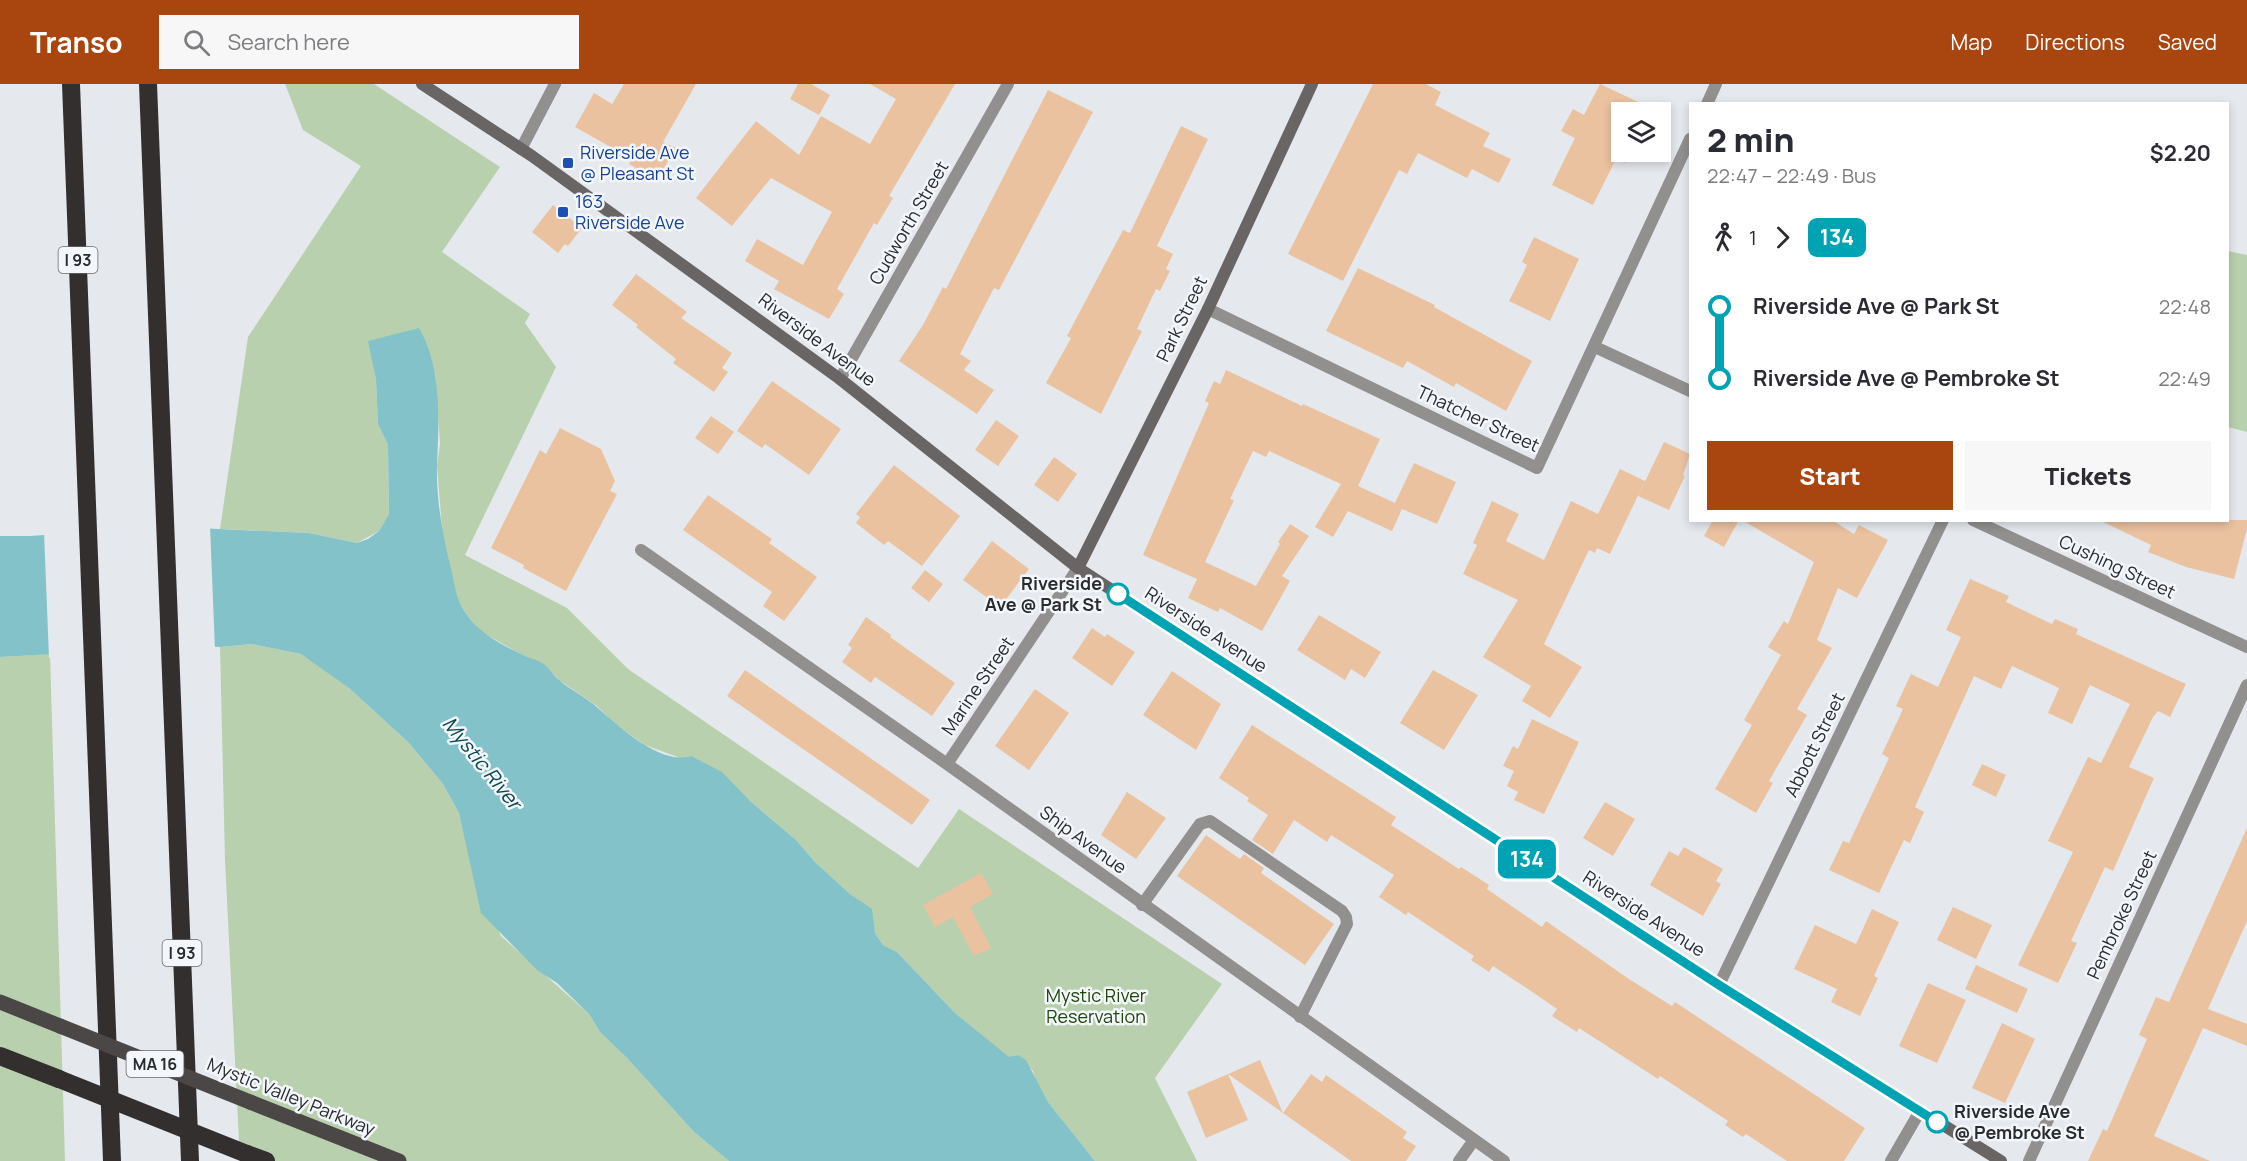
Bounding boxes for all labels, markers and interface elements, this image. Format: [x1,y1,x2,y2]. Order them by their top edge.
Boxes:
search box [159,15,579,69]
text: Transo [30,23,123,61]
icon: search [180,26,213,59]
text: Search here [228,27,350,57]
text: Map [1951,28,1992,56]
text: Directions [2025,28,2125,56]
text: Saved [2158,28,2217,56]
map controls [1611,102,1671,162]
button: layers [1611,102,1671,162]
text: 2 min [1707,117,1795,162]
text: $2.20 [2150,138,2211,168]
place label: Riverside Ave @ Pleasant St [580,140,695,185]
marker: Riverside Ave @ Pleasant St [561,156,575,170]
street label: Cudworth Street [863,156,953,289]
text: 22:47 – 22:49 · Bus [1707,162,1876,189]
place label: 163 Riverside Ave [575,189,684,234]
marker: 163 Riverside Ave [556,205,570,219]
icon: walk [1707,221,1740,254]
icon: forward [1766,221,1799,254]
text: 134 [1820,223,1854,251]
text: 1 [1749,224,1757,251]
road number: I 93 [58,247,98,273]
street label: Park Street [1150,272,1212,365]
street label: Riverside Avenue [754,287,881,391]
text: Riverside Ave @ Park St [1753,291,1999,321]
text: 22:48 [2159,293,2211,320]
text: Riverside Ave @ Pembroke St [1753,363,2060,393]
text: 22:49 [2158,365,2211,392]
street label: Thatcher Street [1413,379,1544,457]
button: Start [1707,441,1953,510]
button: Tickets [1965,441,2211,510]
street label: Cushing Street [2055,529,2179,604]
place label: Riverside Ave @ Park St [985,571,1102,616]
street label: Riverside Avenue [1141,581,1272,678]
marker: Riverside Ave @ Park St [1107,583,1129,605]
street label: Marine Street [936,632,1019,739]
street label: Abbott Street [1779,688,1850,801]
water label: Mystic River [437,711,530,817]
street label: Ship Avenue [1035,800,1132,879]
line badge: 134 [1492,840,1562,878]
text: 134 [1510,845,1544,873]
street label: Pembroke Street [2081,846,2161,983]
street label: Riverside Avenue [1579,865,1710,962]
road number: I 93 [162,940,201,966]
park label: Mystic River Reservation [1046,983,1147,1028]
road number: MA 16 [126,1051,184,1077]
street label: Mystic Valley Parkway [204,1051,379,1141]
place label: Riverside Ave @ Pembroke St [1954,1099,2085,1144]
marker: Riverside Ave @ Pembroke St [1926,1111,1948,1133]

